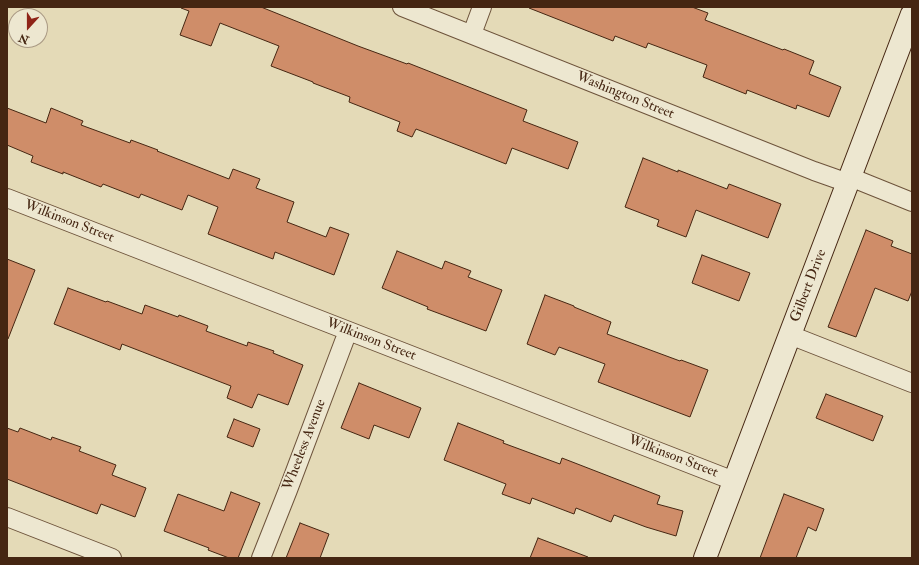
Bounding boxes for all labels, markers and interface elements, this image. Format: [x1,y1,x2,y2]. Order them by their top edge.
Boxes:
north arrow [8,8,48,48]
text: N [17,31,31,47]
street label: Washington Street [574,69,676,123]
street label: Wilkinson Street [22,197,116,247]
street label: Gilbert Drive [787,247,831,325]
street label: Wilkinson Street [324,315,418,365]
street label: Wheeless Avenue [280,397,330,493]
street label: Wilkinson Street [626,432,720,482]

